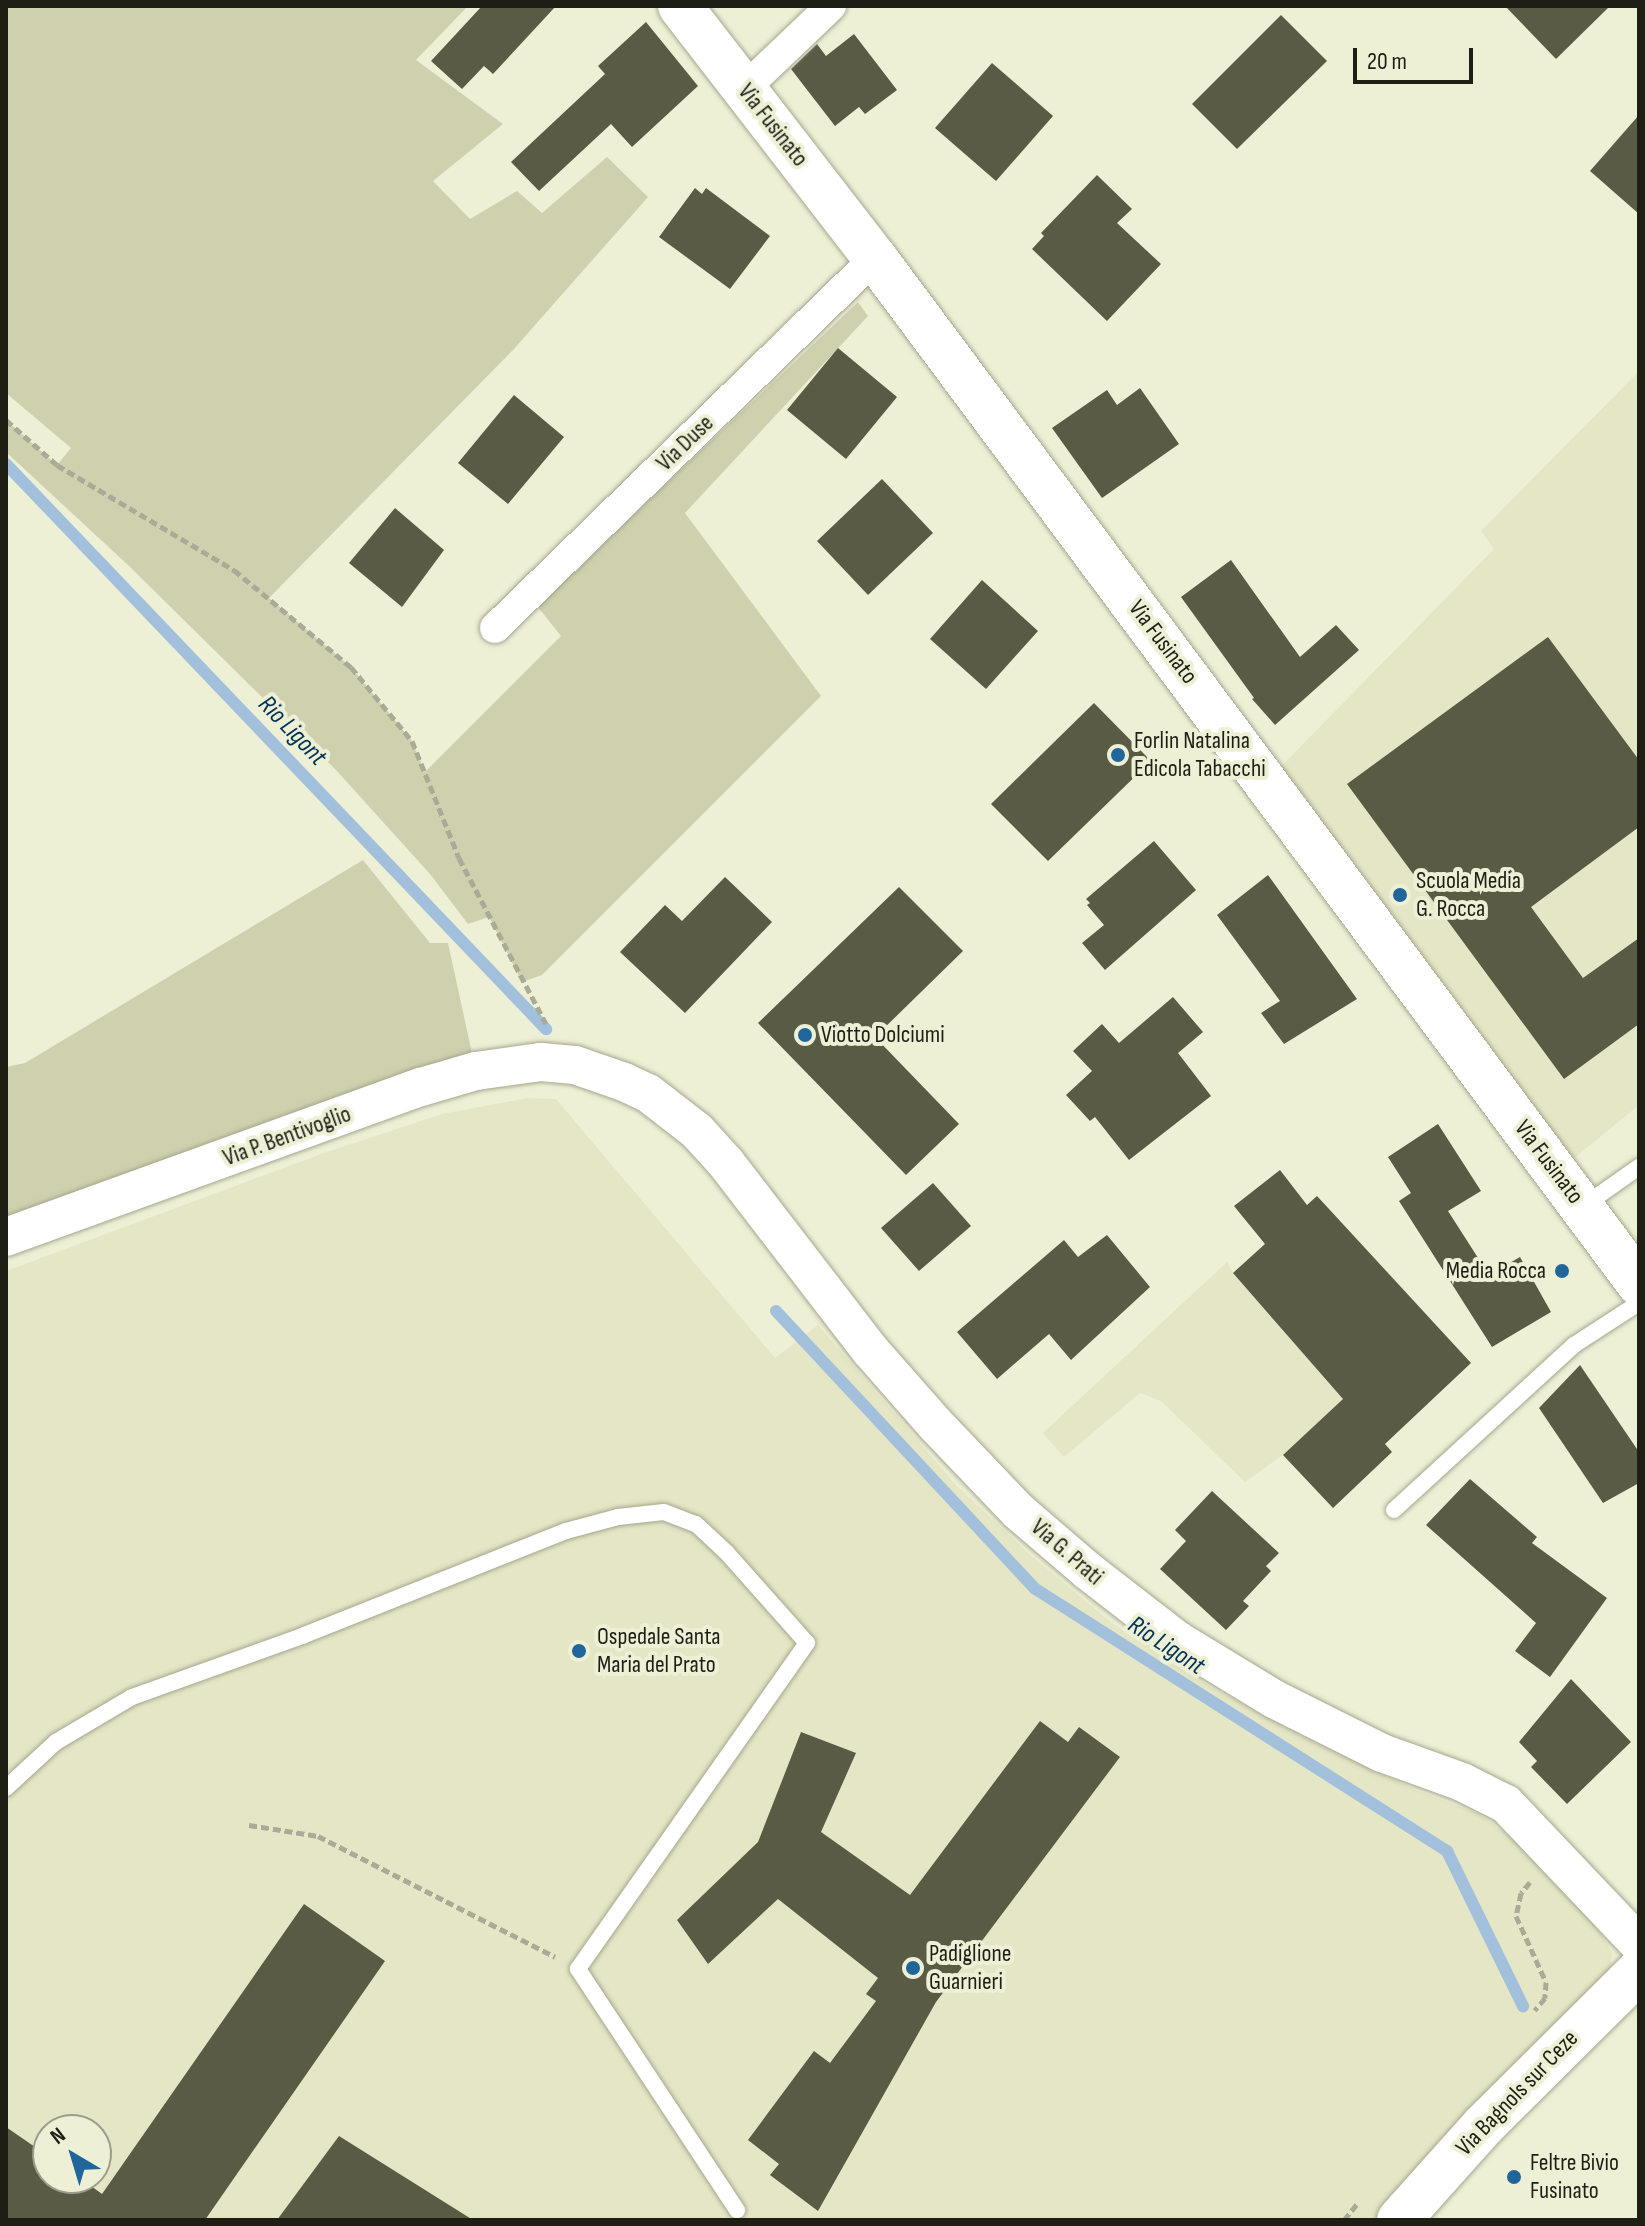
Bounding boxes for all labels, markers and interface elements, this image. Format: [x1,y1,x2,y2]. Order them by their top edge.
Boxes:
scale bar [1357,32,1477,82]
text: 20 m [1367,47,1407,76]
street label: Via Fusinato [732,78,814,172]
street label: Via Duse [650,409,720,477]
street label: Via Fusinato [1122,595,1204,689]
water label: Rio Ligont [251,690,333,772]
place label: Forlin Natalina Edicola Tabacchi [1134,727,1266,783]
marker: Forlin Natalina Edicola Tabacchi [1109,746,1127,764]
place label: Scuola Media G. Rocca [1416,867,1521,923]
marker: Scuola Media G. Rocca [1391,886,1409,904]
place label: Viotto Dolciumi [821,1021,945,1049]
marker: Viotto Dolciumi [796,1026,814,1044]
street label: Via P. Bentivoglio [219,1100,355,1172]
street label: Via Fusinato [1508,1115,1590,1209]
place label: Media Rocca [1446,1257,1546,1285]
marker: Media Rocca [1553,1262,1571,1280]
street label: Via G. Prati [1025,1513,1109,1591]
water label: Rio Ligont [1122,1610,1210,1682]
place label: Ospedale Santa Maria del Prato [597,1623,721,1679]
marker: Ospedale Santa Maria del Prato [568,1640,590,1662]
place label: Padiglione Guarnieri [929,1940,1011,1996]
marker: Padiglione Guarnieri [904,1959,922,1977]
street label: Via Bagnols sur Ceze [1450,2024,1584,2162]
north arrow [32,2114,112,2194]
text: N [45,2122,71,2151]
place label: Feltre Bivio Fusinato [1530,2149,1619,2205]
marker: Feltre Bivio Fusinato [1505,2168,1523,2186]

